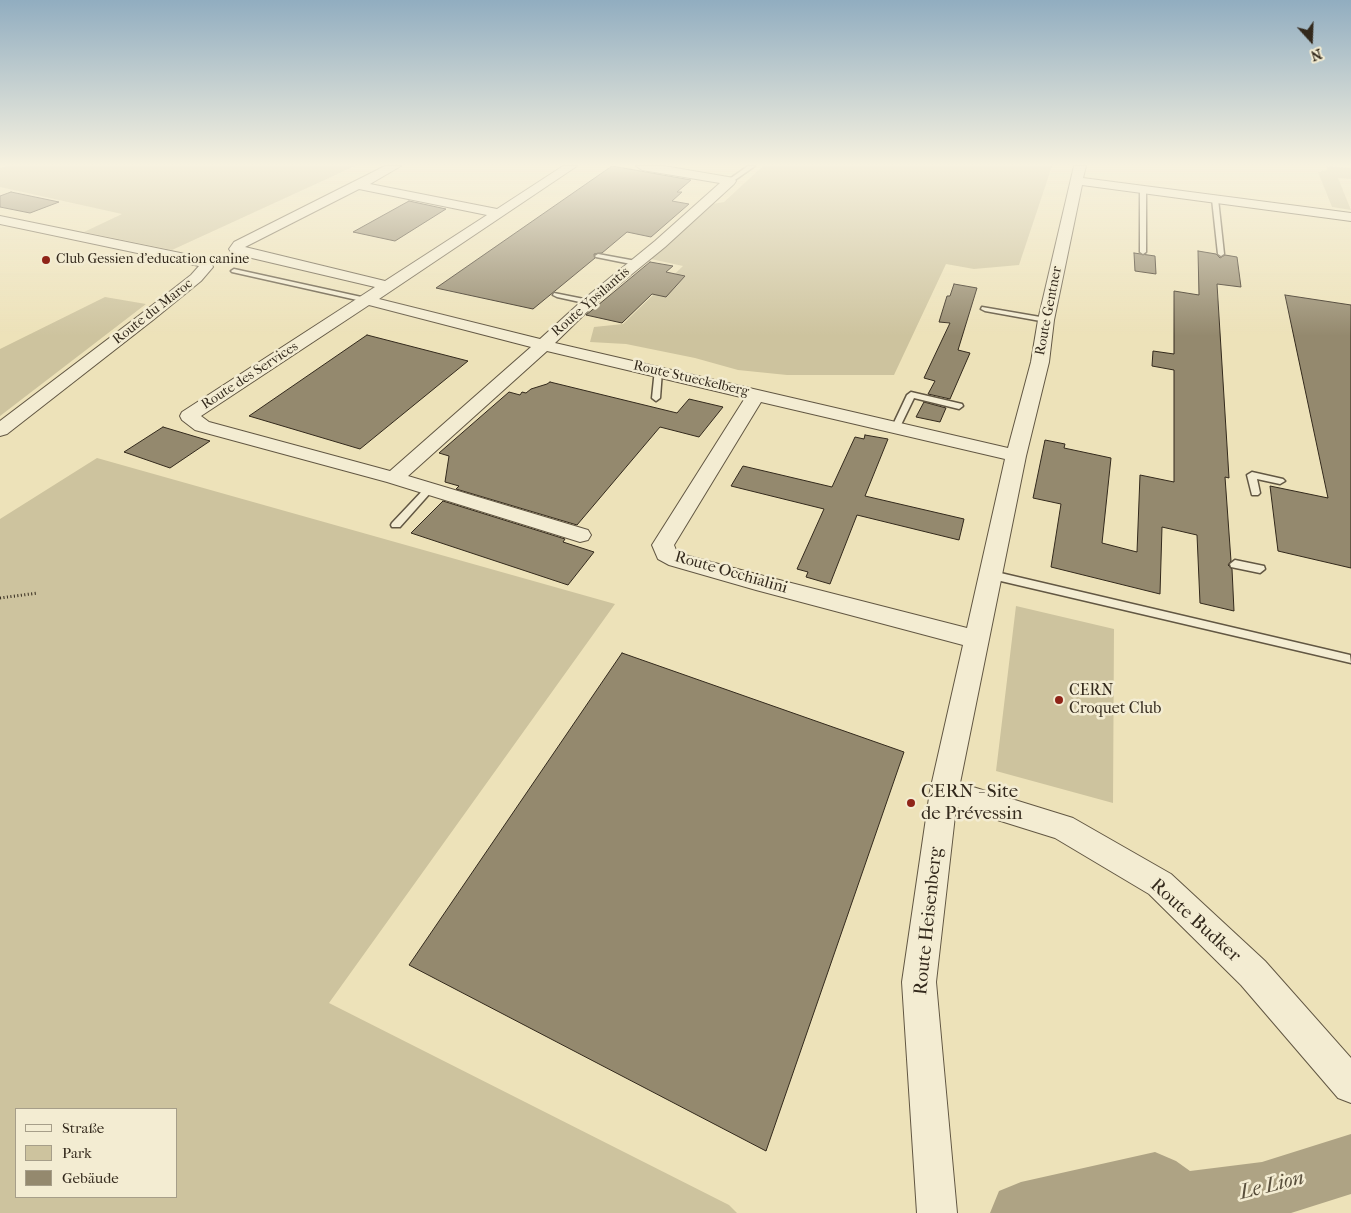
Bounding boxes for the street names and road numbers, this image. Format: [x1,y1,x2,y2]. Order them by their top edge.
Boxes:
street label: Route Ypsilantis [549,264,633,340]
street label: Route Gentner [1032,265,1066,357]
street label: Route du Maroc [110,276,196,348]
street label: Route des Services [199,338,301,414]
street label: Route Stueckelberg [632,358,750,400]
street label: Route Occhialini [672,548,790,598]
street label: Route Heisenberg [910,846,948,996]
street label: Route Budker [1145,874,1245,968]

